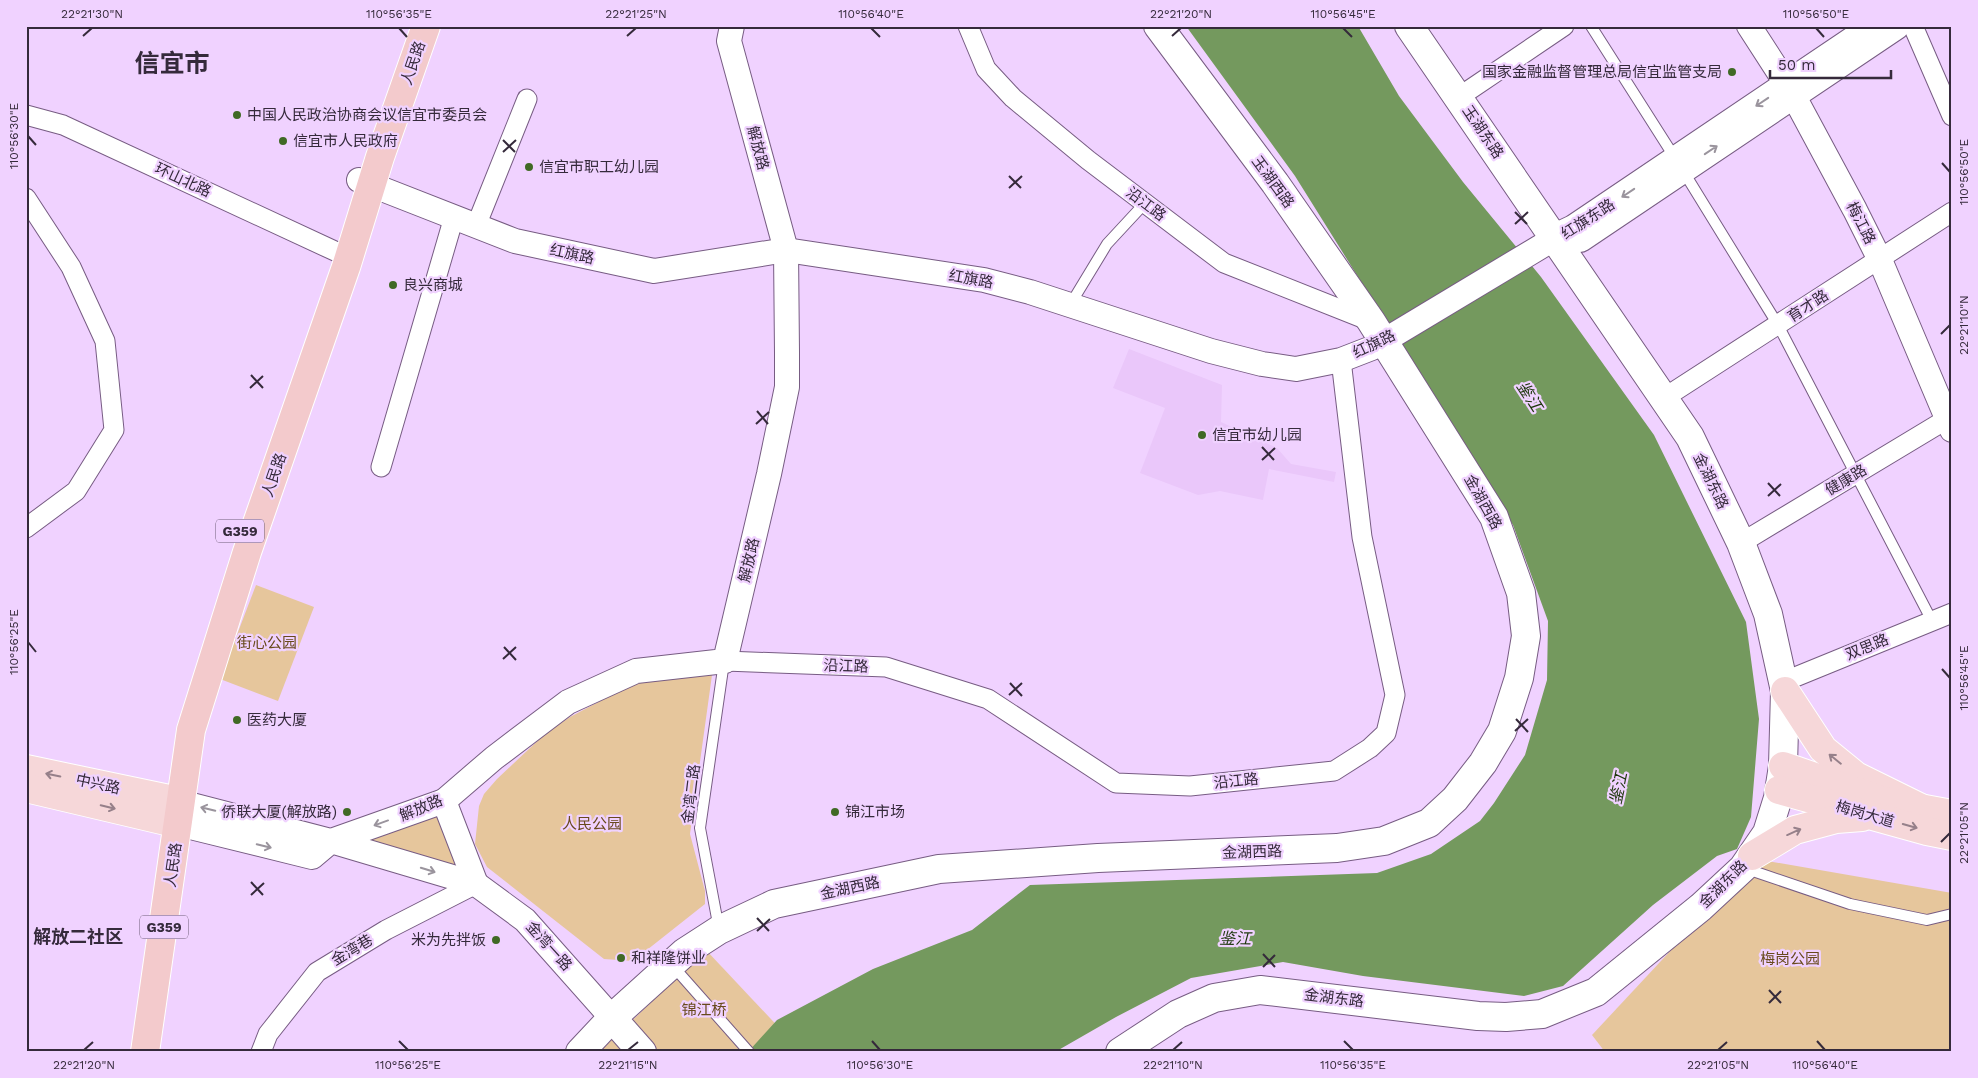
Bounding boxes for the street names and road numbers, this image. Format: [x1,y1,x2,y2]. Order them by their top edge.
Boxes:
street label: 人民路 [397,39,429,87]
street label: 玉湖东路 [1459,102,1507,162]
street label: 解放路 [743,124,773,172]
street label: 玉湖西路 [1248,152,1298,212]
street label: 环山北路 [152,159,214,201]
street label: 沿江路 [1123,183,1169,225]
street label: 红旗东路 [1558,195,1618,243]
street label: 梅江路 [1843,199,1879,247]
street label: 红旗路 [548,241,596,267]
street label: 红旗路 [947,266,995,292]
street label: 育才路 [1784,286,1832,326]
street label: 红旗路 [1350,326,1398,362]
street label: 金湖东路 [1690,450,1732,512]
street label: 人民路 [258,451,290,499]
street label: 健康路 [1822,461,1870,499]
street label: 金湖西路 [1461,471,1505,533]
road number: G359 [216,520,264,542]
street label: 解放路 [735,536,763,584]
street label: 双思路 [1843,630,1891,664]
street label: 沿江路 [823,656,869,676]
street label: 金湾二路 [678,763,704,825]
street label: 沿江路 [1213,770,1259,792]
street label: 中兴路 [74,771,122,797]
street label: 解放路 [397,791,445,825]
street label: 梅岗大道 [1834,797,1896,831]
street label: 人民路 [161,841,185,889]
street label: 金湖西路 [1222,842,1282,862]
street label: 金湖东路 [1695,856,1751,912]
street label: 金湖西路 [819,873,881,903]
road number: G359 [140,916,188,939]
street label: 金湾一路 [522,918,576,974]
street label: 金湾巷 [328,931,376,969]
street label: 金湖东路 [1303,985,1365,1011]

